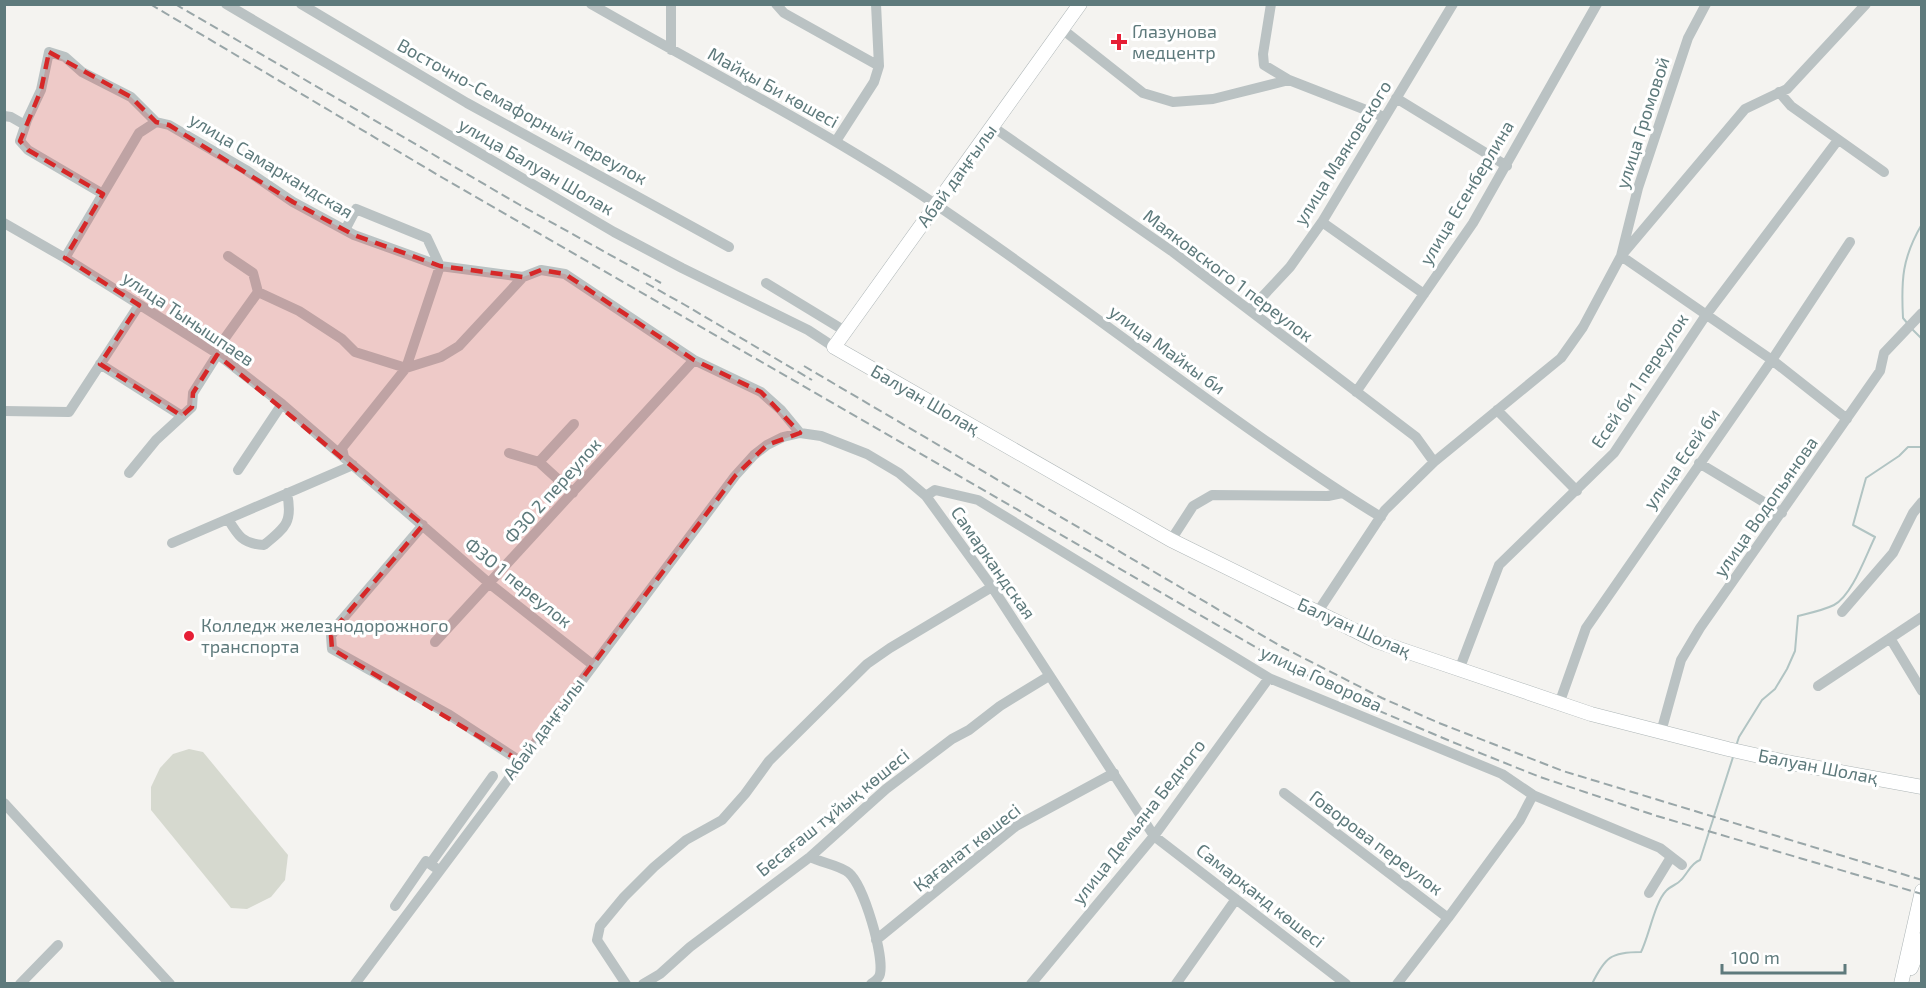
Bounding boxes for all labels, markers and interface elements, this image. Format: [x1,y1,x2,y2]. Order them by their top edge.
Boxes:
place label: Глазунова медцентр [1132,20,1217,63]
street label: Восточно-Семафорный переулок [394,33,651,189]
marker: Глазунова медцентр [1110,33,1128,51]
street label: Майқы Би көшесі [704,42,843,132]
street label: улица Громовой [1610,54,1674,191]
street label: улица Маяковского [1289,76,1396,229]
street label: улица Самаркандская [186,108,357,223]
street label: улица Балуан Шолак [455,113,618,220]
street label: улица Есенберлина [1414,116,1518,269]
street label: Абай даңғылы [912,120,1001,231]
street label: Маяковского 1 переулок [1139,204,1318,346]
street label: улица Тынышпаев [119,266,259,370]
street label: улица Майкы би [1105,300,1230,399]
street label: Есей би 1 переулок [1586,308,1693,452]
street label: Балуан Шолақ [867,359,984,439]
street label: улица Есей би [1638,404,1724,513]
street label: улица Водопьянова [1708,432,1822,581]
street label: ФЗО 2 переулок [499,433,606,548]
street label: Самаркандская [947,502,1041,623]
street label: ФЗО 1 переулок [461,532,577,632]
street label: Балуан Шолақ [1294,592,1414,662]
place label: Колледж железнодорожного транспорта [201,614,448,657]
marker: Колледж железнодорожного транспорта [182,629,196,643]
street label: улица Говорова [1257,640,1386,716]
street label: Абай даңғылы [498,673,589,784]
street label: улица Демьяна Бедного [1067,734,1210,908]
street label: Бесағаш тұйық көшесі [751,744,913,881]
street label: Балуан Шолақ [1756,744,1880,788]
street label: Говорова переулок [1306,785,1448,900]
street label: Қағанат көшесі [908,798,1024,896]
street label: Самарқанд көшесі [1192,838,1329,952]
scale bar [1722,937,1845,975]
text: 100 m [1731,946,1780,968]

